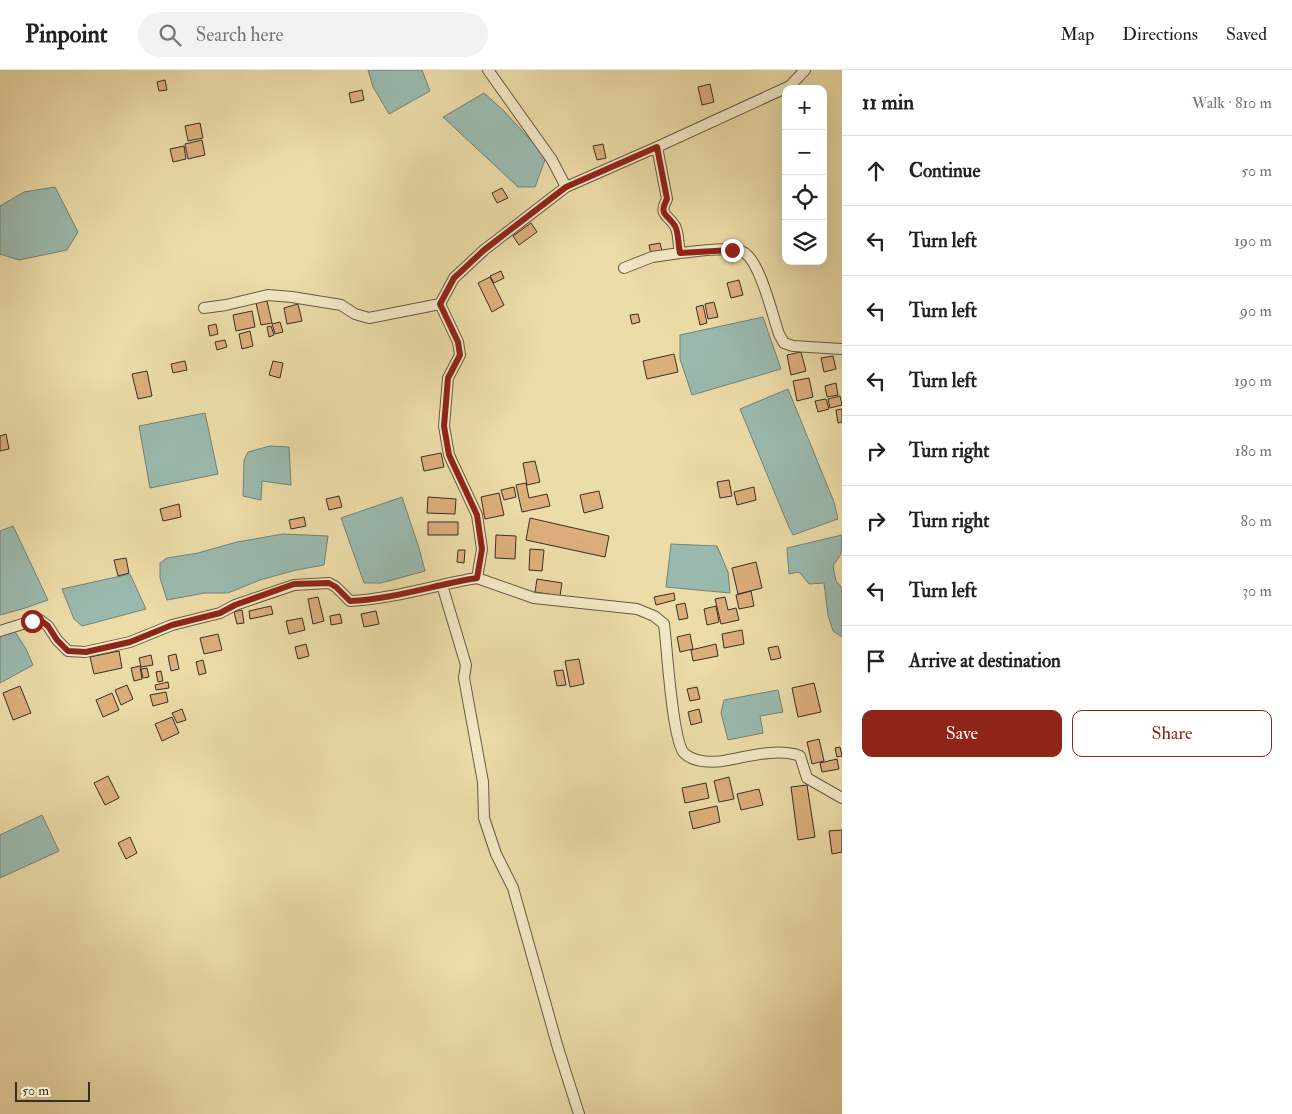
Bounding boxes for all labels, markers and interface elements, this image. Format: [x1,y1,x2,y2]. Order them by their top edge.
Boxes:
search box [138,12,488,57]
text: Pinpoint [25,19,108,50]
icon: search [156,21,184,49]
text: Search here [196,23,283,47]
text: Map [1061,23,1094,46]
text: Directions [1122,23,1198,46]
text: Saved [1226,23,1267,46]
map controls [782,85,827,265]
button: + [782,85,827,130]
text: 11 min [862,89,914,116]
text: Walk · 810 m [1192,93,1272,113]
button: − [782,130,827,175]
icon: ahead [862,157,890,185]
text: Continue [909,159,980,183]
text: 50 m [1241,161,1272,181]
button: locate [782,175,827,220]
button: layers [782,220,827,265]
icon: left [862,227,890,255]
text: Turn left [909,229,977,253]
text: 190 m [1234,231,1272,251]
route end [721,239,744,262]
icon: left [862,297,890,325]
text: Turn left [909,299,977,323]
text: 90 m [1240,301,1272,321]
icon: left [862,367,890,395]
text: Turn left [909,369,977,393]
text: 190 m [1234,371,1272,391]
icon: right [862,437,890,465]
text: Turn right [909,439,989,463]
text: 180 m [1235,441,1272,461]
icon: right [862,507,890,535]
text: Turn right [909,509,989,533]
text: 80 m [1241,511,1272,531]
icon: left [862,577,890,605]
text: Turn left [909,579,977,603]
text: 30 m [1242,581,1272,601]
route start [21,610,44,633]
icon: arrive [862,647,890,675]
text: Arrive at destination [909,649,1061,673]
button: Save [862,710,1062,757]
button: Share [1072,710,1272,757]
scale bar [15,1079,90,1102]
text: 50 m [22,1082,49,1099]

